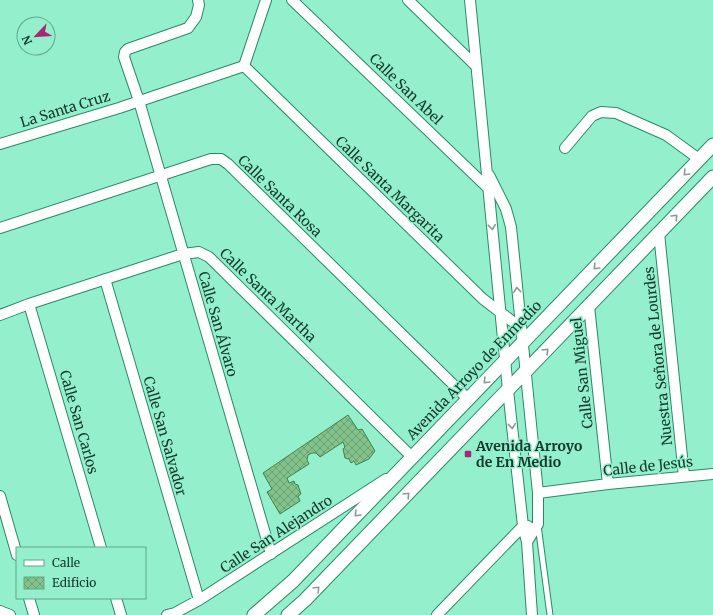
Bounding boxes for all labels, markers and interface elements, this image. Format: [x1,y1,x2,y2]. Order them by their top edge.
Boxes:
north arrow [16,16,56,56]
text: N [19,33,35,47]
street label: Calle San Abel [366,50,447,129]
street label: La Santa Cruz [18,87,113,131]
street label: Calle Santa Margarita [332,132,449,246]
street label: Calle Santa Rosa [234,151,326,241]
one-way arrow [683,168,691,176]
one-way arrow [670,214,678,222]
one-way arrow [487,224,496,230]
street label: Calle Santa Martha [216,244,320,346]
one-way arrow [593,262,601,270]
street label: Nuestra Señora de Lourdes [640,266,676,446]
street label: Calle San Álvaro [194,269,242,379]
one-way arrow [513,287,522,293]
street label: Avenida Arroyo de Enmedio [402,297,545,444]
street label: Calle San Miguel [567,316,597,430]
one-way arrow [541,348,549,356]
street label: Calle San Carlos [56,368,102,476]
street label: Calle San Salvador [139,374,191,498]
one-way arrow [484,376,491,383]
one-way arrow [507,423,516,429]
place label: Avenida Arroyo de En Medio [475,437,582,471]
marker: Avenida Arroyo de En Medio [463,449,473,459]
street label: Calle de Jesús [602,452,694,480]
street label: Calle San Alejandro [217,491,335,577]
one-way arrow [402,492,410,500]
one-way arrow [354,509,362,517]
legend [16,547,146,599]
text: Calle [52,555,80,570]
text: Edificio [52,575,96,590]
one-way arrow [312,586,319,593]

